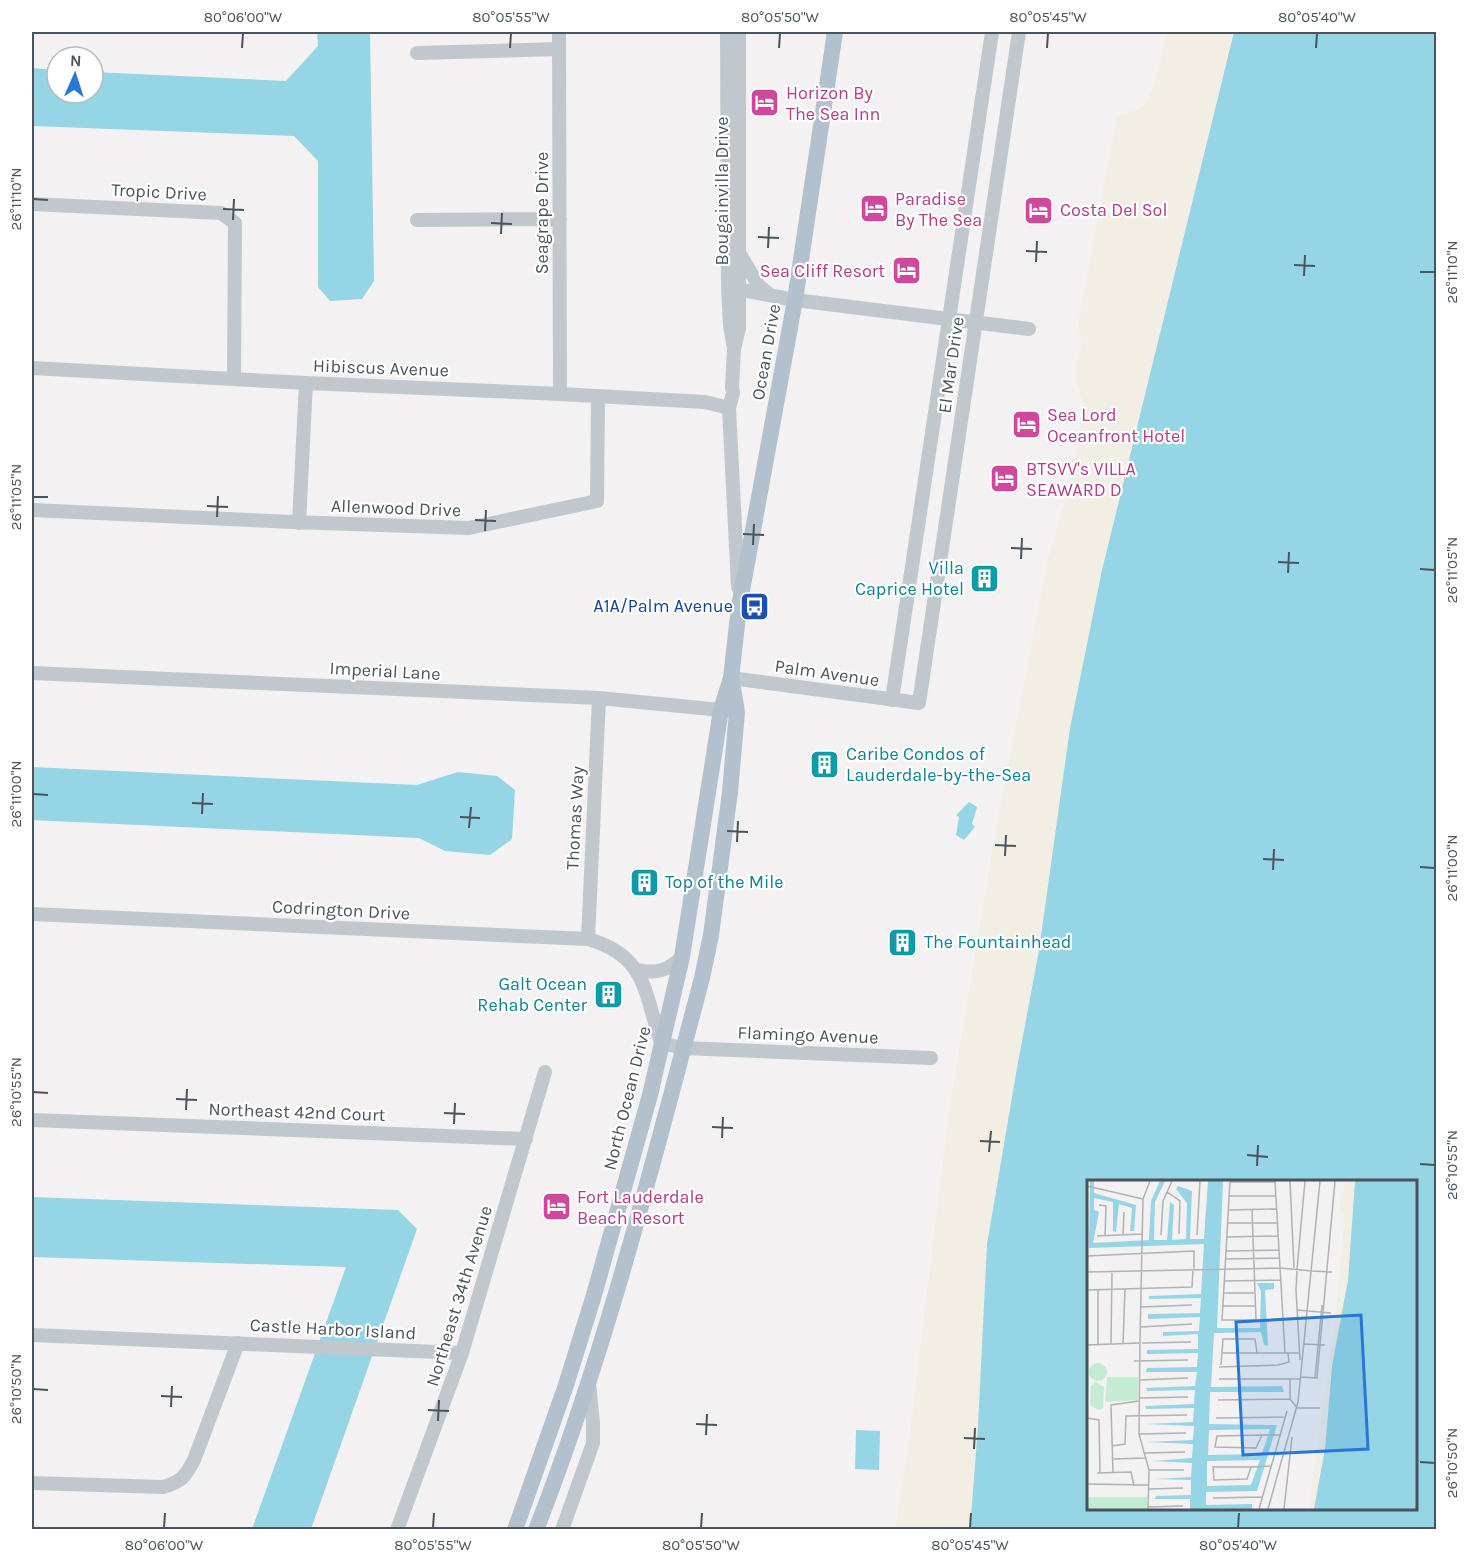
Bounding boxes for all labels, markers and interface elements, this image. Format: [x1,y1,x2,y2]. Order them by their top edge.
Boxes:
text: 80°06'00"W [204,8,283,26]
text: 80°05'55"W [472,8,550,26]
text: 80°05'50"W [741,8,820,26]
text: 80°05'45"W [1009,8,1087,26]
text: 80°05'40"W [1278,8,1357,26]
north arrow [45,45,105,105]
text: N [70,51,82,70]
place label: Horizon By The Sea Inn [786,82,880,125]
hotel icon: Horizon By The Sea Inn [749,87,781,119]
street label: Bougainvilla Drive [711,117,733,265]
street label: Seagrape Drive [531,152,553,274]
text: 26°11'10"N [7,167,25,231]
street label: Tropic Drive [111,179,207,205]
place label: Paradise By The Sea [895,188,982,231]
hotel icon: Paradise By The Sea [858,193,890,225]
hotel icon: Costa Del Sol [1023,194,1055,226]
place label: Costa Del Sol [1060,199,1167,221]
text: 26°11'10"N [1443,240,1461,304]
hotel icon: Sea Cliff Resort [890,255,922,287]
place label: Sea Cliff Resort [760,260,885,282]
street label: Ocean Drive [747,302,785,402]
street label: El Mar Drive [933,315,969,415]
street label: Hibiscus Avenue [313,355,449,381]
place label: Sea Lord Oceanfront Hotel [1047,404,1185,447]
hotel icon: Sea Lord Oceanfront Hotel [1010,409,1042,441]
place label: BTSVV's VILLA SEAWARD D [1026,458,1136,501]
hotel icon: BTSVV's VILLA SEAWARD D [989,463,1021,495]
text: 26°11'05"N [7,464,25,530]
street label: Allenwood Drive [331,495,461,521]
text: 26°11'05"N [1443,537,1461,603]
place label: Villa Caprice Hotel [855,557,964,600]
building icon: Villa Caprice Hotel [969,562,1001,594]
bus stop icon: A1A/Palm Avenue [738,590,770,622]
place label: A1A/Palm Avenue [593,595,733,617]
street label: Palm Avenue [773,655,881,691]
street label: Imperial Lane [329,657,441,685]
place label: Caribe Condos of Lauderdale-by-the-Sea [846,743,1031,786]
building icon: Caribe Condos of Lauderdale-by-the-Sea [809,748,841,780]
text: 26°11'00"N [7,761,25,827]
street label: Thomas Way [561,765,589,871]
text: 26°11'00"N [1443,835,1461,901]
building icon: Top of the Mile [628,866,660,898]
place label: Top of the Mile [665,871,784,893]
street label: Codrington Drive [271,895,411,925]
building icon: The Fountainhead [887,926,919,958]
place label: The Fountainhead [924,931,1072,953]
place label: Galt Ocean Rehab Center [477,973,587,1016]
building icon: Galt Ocean Rehab Center [592,978,624,1010]
street label: Flamingo Avenue [737,1022,879,1048]
street label: North Ocean Drive [598,1024,656,1172]
text: 26°10'55"N [7,1057,25,1127]
street label: Northeast 42nd Court [208,1098,386,1126]
text: 26°10'55"N [1443,1130,1461,1200]
inset map [1087,1180,1417,1510]
place label: Fort Lauderdale Beach Resort [577,1186,704,1229]
hotel icon: Fort Lauderdale Beach Resort [540,1191,572,1223]
street label: Northeast 34th Avenue [421,1203,497,1389]
street label: Castle Harbor Island [249,1314,417,1344]
text: 26°10'50"N [7,1354,25,1424]
text: 26°10'50"N [1443,1428,1461,1498]
text: 80°06'00"W [125,1536,204,1554]
text: 80°05'55"W [394,1536,472,1554]
text: 80°05'50"W [662,1536,741,1554]
text: 80°05'45"W [931,1536,1009,1554]
text: 80°05'40"W [1199,1536,1278,1554]

